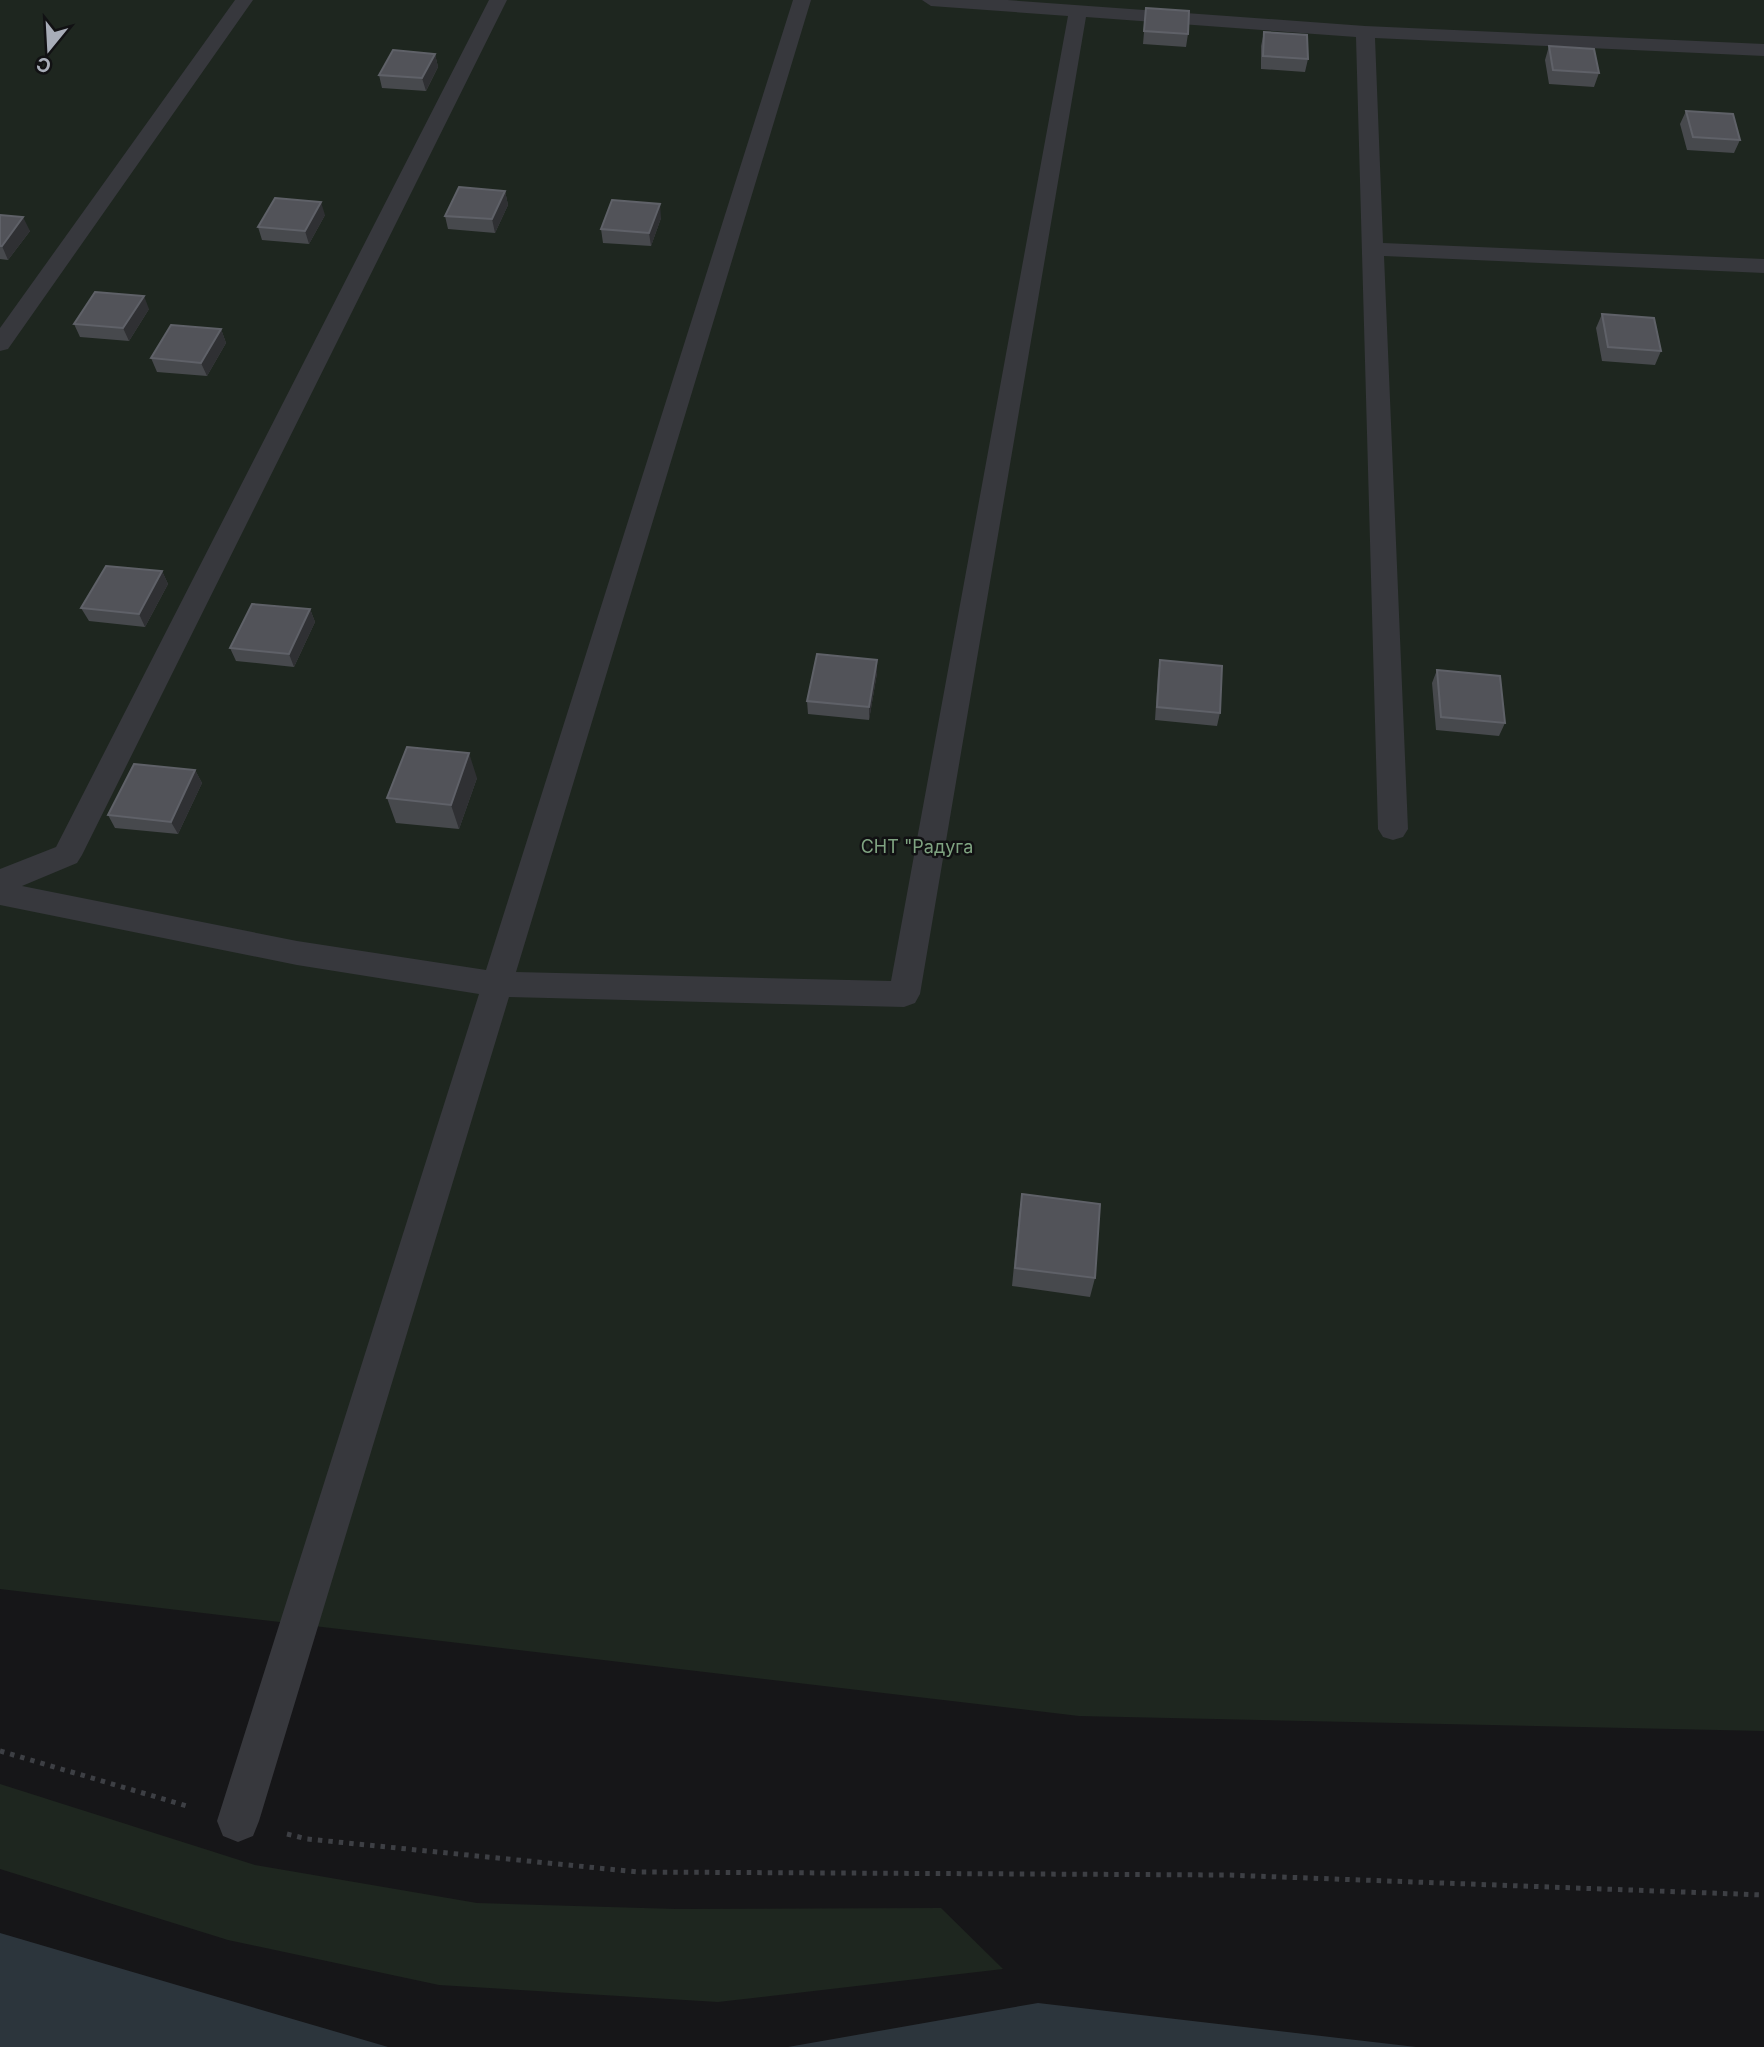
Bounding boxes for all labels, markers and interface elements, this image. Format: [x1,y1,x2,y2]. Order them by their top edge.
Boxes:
north arrow [14,14,84,84]
text: С [34,52,54,78]
park label: СНТ "Радуга [861,836,973,857]

